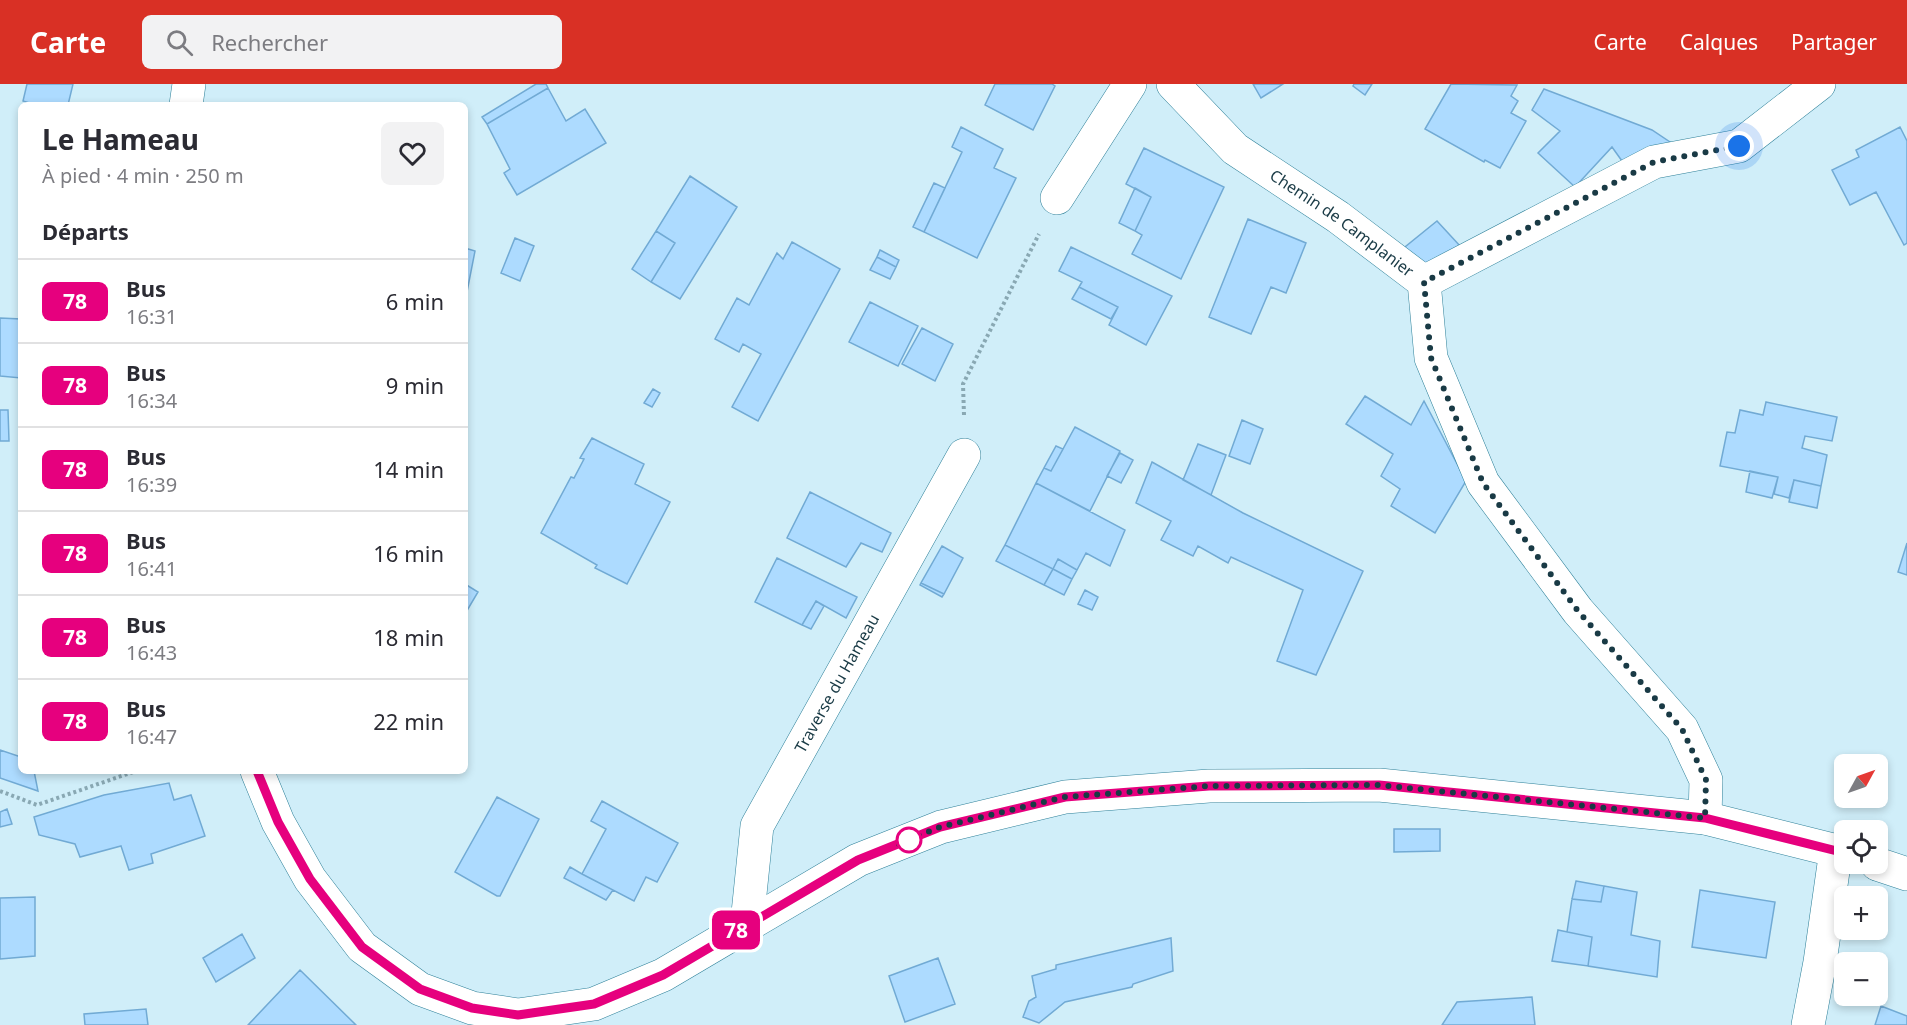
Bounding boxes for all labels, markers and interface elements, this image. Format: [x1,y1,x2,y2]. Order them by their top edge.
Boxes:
search box [142,15,562,69]
text: Carte [30,23,106,61]
icon: search [163,26,196,59]
text: Rechercher [211,27,328,57]
text: Carte [1594,28,1647,56]
text: Calques [1680,28,1758,56]
text: Partager [1791,28,1877,56]
text: Le Hameau [42,120,199,158]
button: heart [381,122,444,185]
your location [1724,131,1754,161]
text: À pied · 4 min · 250 m [42,162,244,189]
street label: Chemin de Camplanier [1266,164,1419,282]
text: Départs [42,216,129,246]
text: Bus [126,273,166,303]
text: 6 min [386,286,444,316]
text: 78 [63,287,87,315]
text: 16:31 [126,303,177,330]
text: Bus [126,357,166,387]
text: 9 min [386,370,444,400]
text: 78 [63,371,87,399]
text: 16:34 [126,387,177,414]
text: Bus [126,441,166,471]
text: 14 min [373,454,444,484]
text: 78 [63,455,87,483]
text: 16:39 [126,471,177,498]
text: Bus [126,525,166,555]
text: 16 min [373,538,444,568]
text: 78 [63,539,87,567]
text: 16:41 [126,555,177,582]
text: Bus [126,609,166,639]
street label: Traverse du Hameau [789,610,884,757]
text: 18 min [373,622,444,652]
text: 78 [63,623,87,651]
text: 16:43 [126,639,177,666]
text: Bus [126,693,166,723]
text: 22 min [373,706,444,736]
text: 78 [63,707,87,735]
text: 16:47 [126,723,177,750]
north arrow [1834,754,1888,808]
map controls [1834,754,1888,1006]
button: locate [1834,820,1888,874]
unlabelled marker [896,827,922,853]
button: + [1834,886,1888,940]
line badge: 78 [709,910,763,950]
text: 78 [724,916,748,944]
button: − [1834,952,1888,1006]

